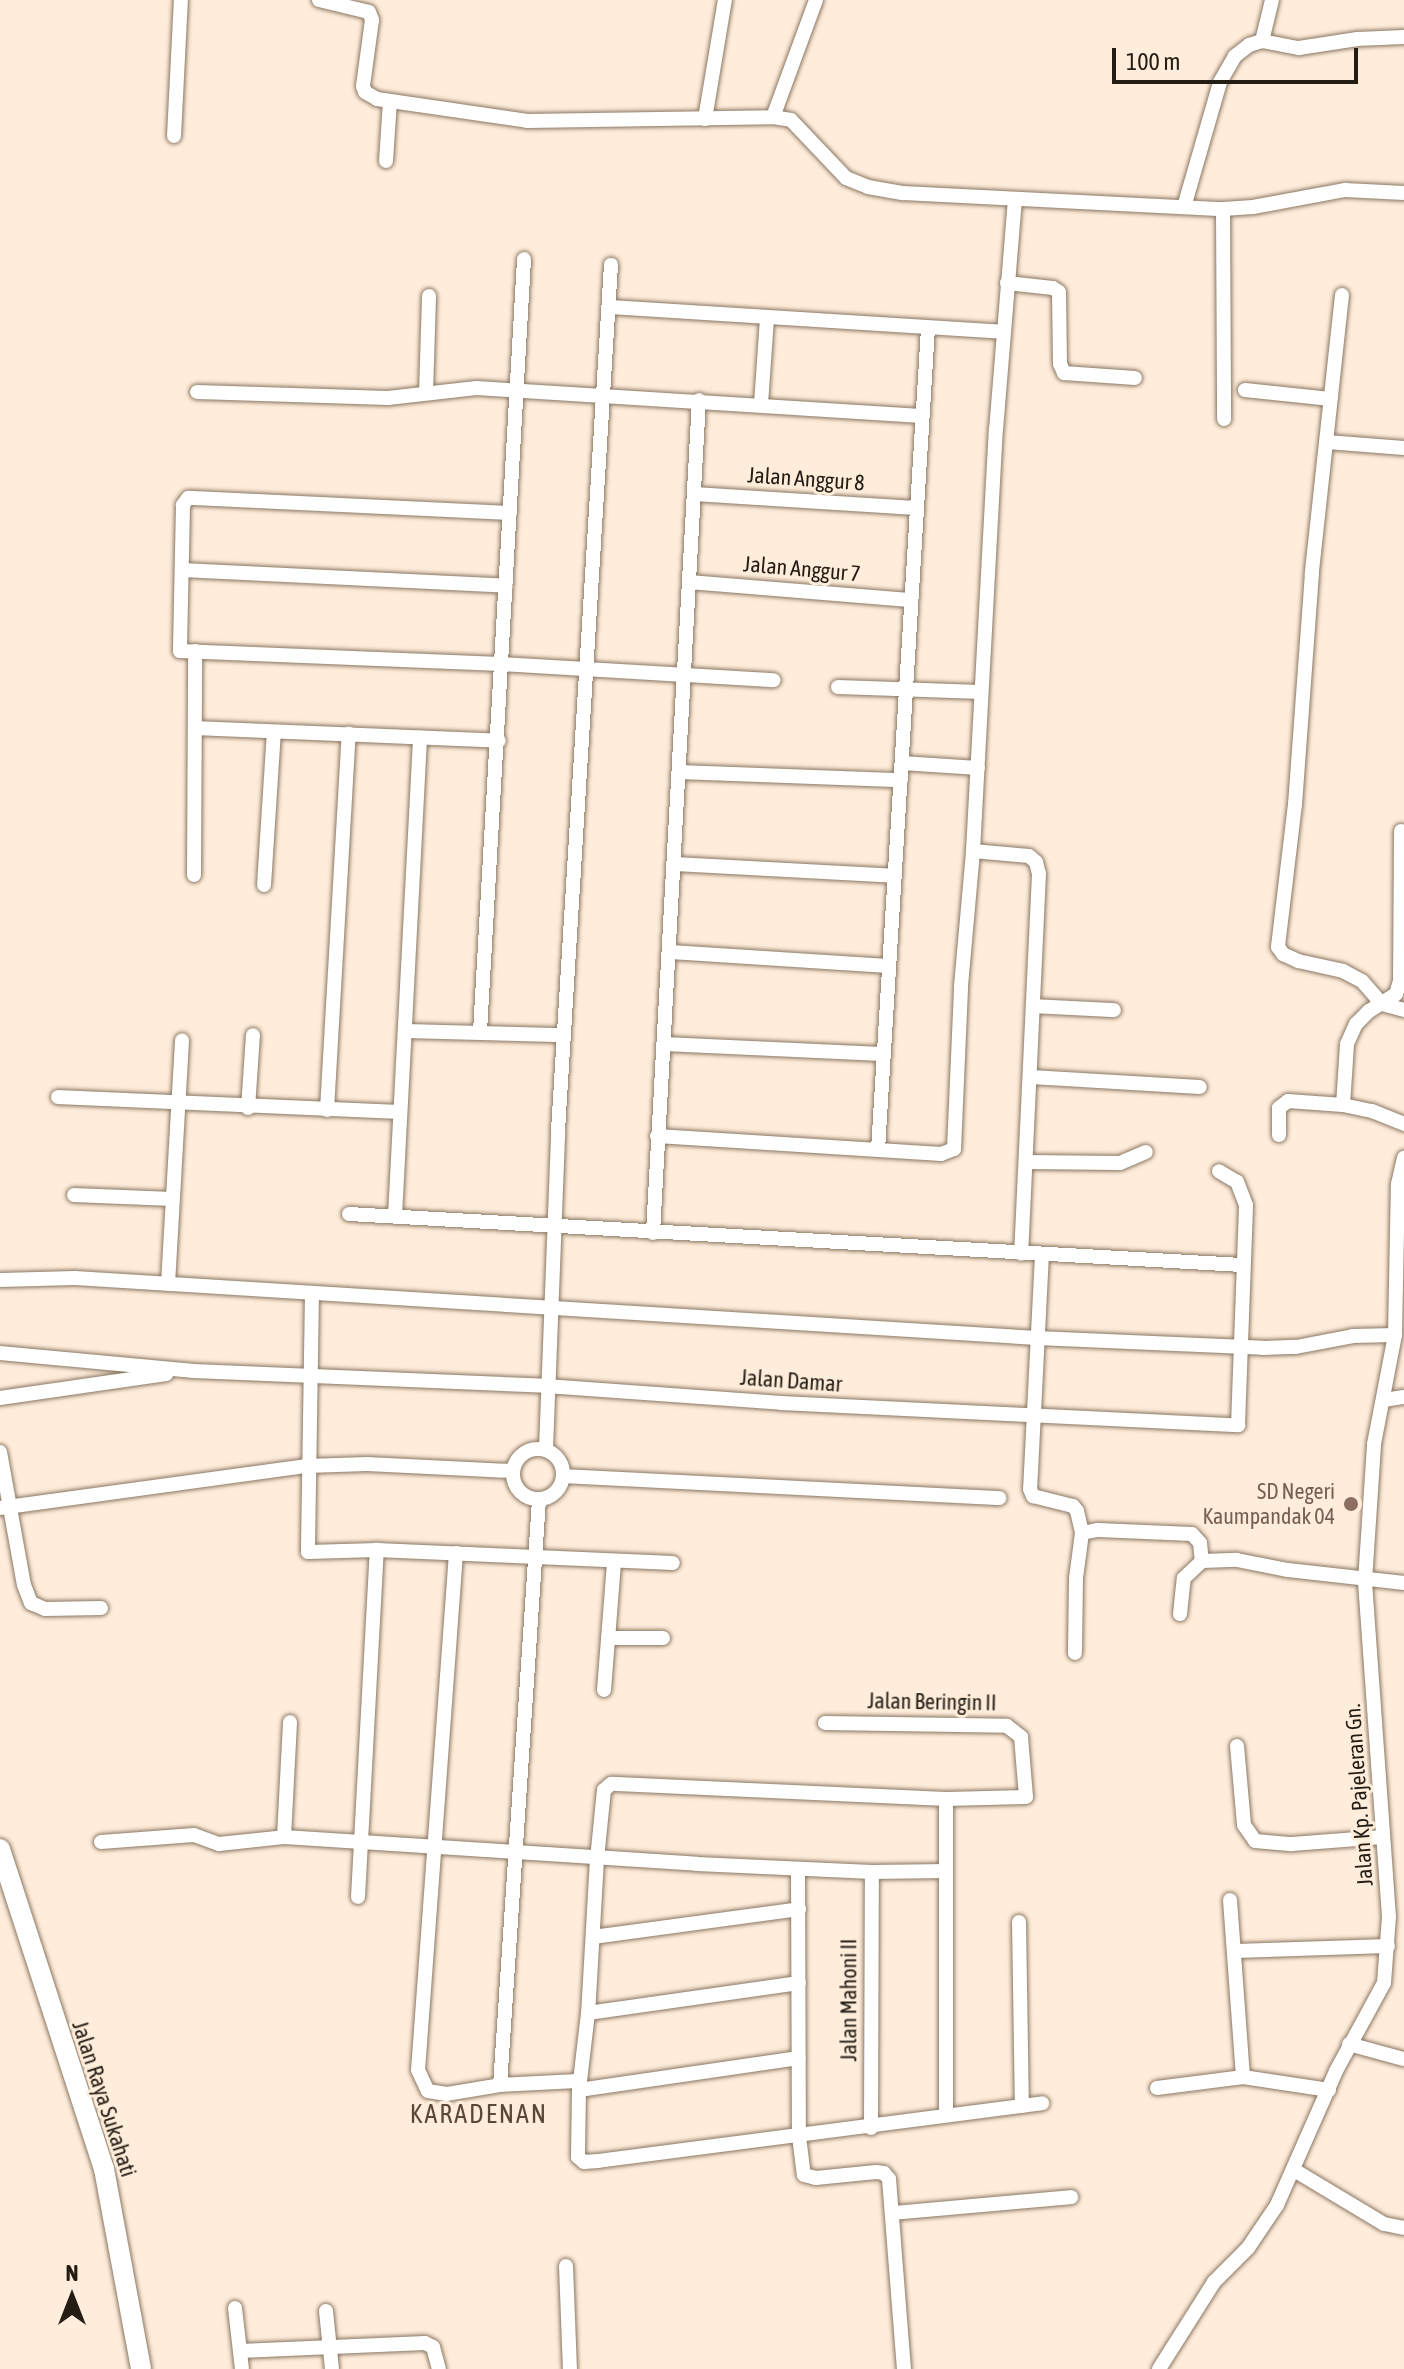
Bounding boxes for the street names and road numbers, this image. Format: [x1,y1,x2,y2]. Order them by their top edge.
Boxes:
street label: Jalan Anggur 8 [747,462,865,496]
street label: Jalan Anggur 7 [742,551,862,587]
street label: Jalan Damar [739,1364,843,1398]
street label: Jalan Beringin II [867,1688,997,1716]
street label: Jalan Kp. Pajeleran Gn. [1339,1703,1379,1887]
street label: Jalan Mahoni II [836,1939,862,2061]
street label: Jalan Raya Sukahati [66,2018,142,2180]

